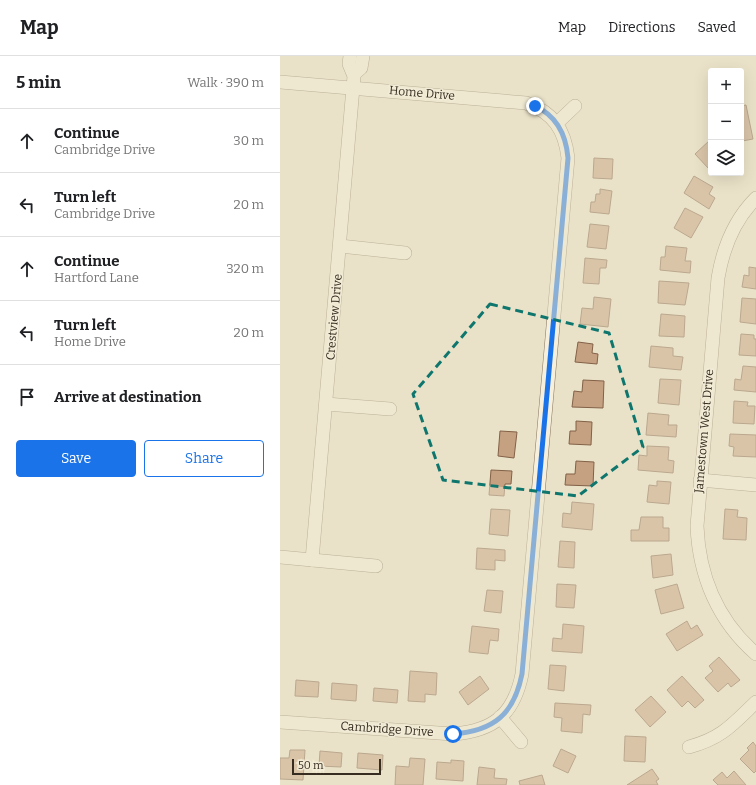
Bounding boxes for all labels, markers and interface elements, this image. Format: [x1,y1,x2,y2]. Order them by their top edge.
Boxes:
text: Map [20,16,59,39]
text: Map [558,19,586,36]
text: Directions [608,19,676,36]
text: Saved [698,19,736,36]
map controls [708,68,744,176]
button: + [708,68,744,104]
text: 5 min [16,72,61,93]
text: Walk · 390 m [187,75,264,90]
street label: Home Drive [388,83,456,103]
route end [526,97,544,115]
button: − [708,104,744,140]
text: Continue [54,124,120,142]
icon: ahead [16,130,38,152]
text: 30 m [233,133,264,148]
button: layers [708,140,744,176]
text: Cambridge Drive [54,142,155,157]
text: Turn left [54,188,116,206]
icon: left [16,194,38,216]
text: 20 m [234,197,264,212]
text: Cambridge Drive [54,206,155,221]
text: Continue [54,252,120,270]
icon: ahead [16,258,38,280]
text: 320 m [226,261,264,276]
text: Hartford Lane [54,270,139,285]
street label: Crestview Drive [323,273,345,361]
text: Turn left [54,316,116,334]
icon: left [16,322,38,344]
text: 20 m [234,325,264,340]
text: Home Drive [54,334,126,349]
street label: Jamestown West Drive [692,368,716,495]
icon: arrive [16,386,38,408]
text: Arrive at destination [54,388,201,406]
button: Save [16,440,136,477]
button: Share [144,440,264,477]
street label: Cambridge Drive [340,719,434,739]
route start [444,725,462,743]
scale bar [292,757,381,776]
text: 50 m [298,759,324,772]

